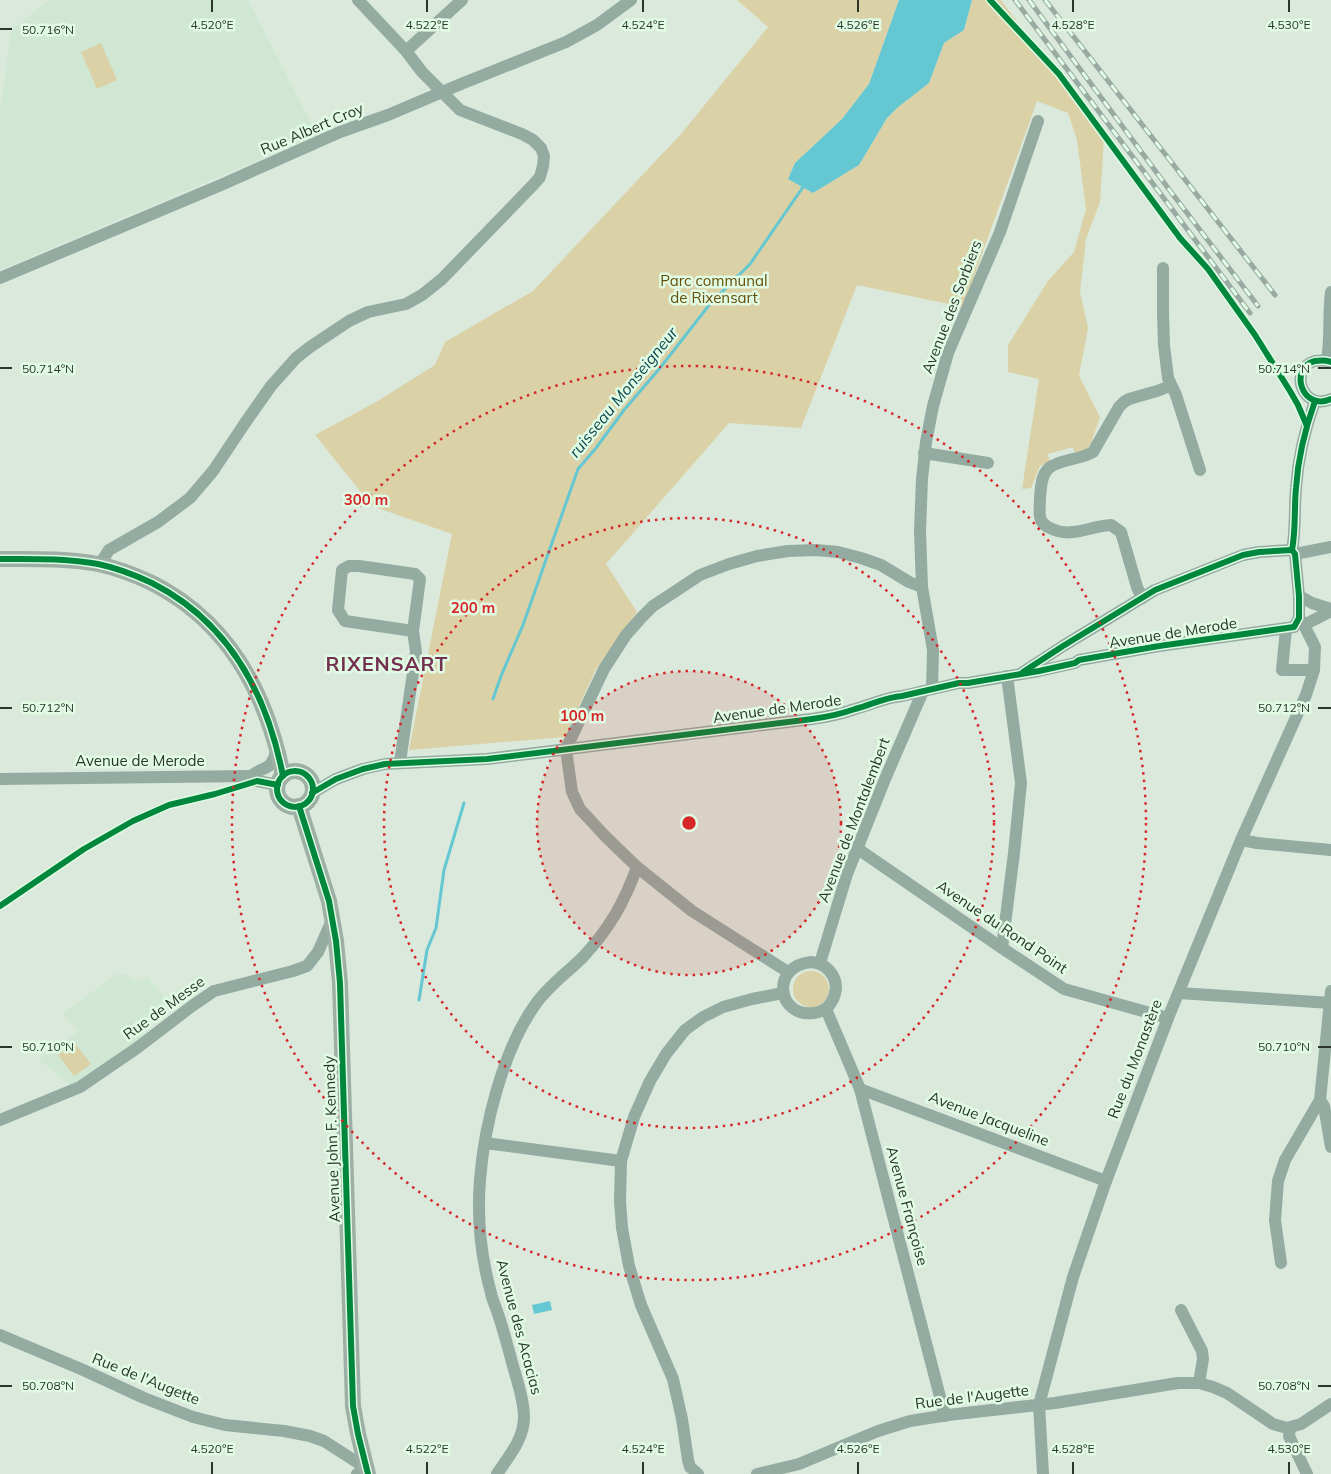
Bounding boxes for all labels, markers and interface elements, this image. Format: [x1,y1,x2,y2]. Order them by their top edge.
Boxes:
text: 4.520°E [190,17,234,32]
text: 4.522°E [405,17,449,32]
text: 4.524°E [621,17,665,32]
text: 4.526°E [836,17,880,32]
text: 4.528°E [1051,17,1095,32]
text: 4.530°E [1267,17,1311,32]
text: 50.716°N [22,22,74,37]
street label: Rue Albert Croy [258,98,366,159]
street label: Avenue des Sorbiers [917,237,986,376]
park label: Parc communal de Rixensart [660,271,768,307]
water label: ruisseau Monseigneur [564,322,682,461]
text: 50.714°N [22,361,74,376]
text: 50.714°N [1258,361,1310,376]
text: 300 m [344,490,388,509]
text: 200 m [451,598,495,617]
street label: Avenue de Merode [1108,613,1238,652]
district label: RIXENSART [326,651,448,676]
street label: Avenue de Merode [712,690,842,727]
text: 50.712°N [22,700,74,715]
text: 50.712°N [1258,700,1310,715]
text: 100 m [560,706,604,725]
street label: Avenue de Montalembert [813,735,894,905]
street label: Avenue de Merode [75,751,205,770]
centre of rings [680,814,698,832]
street label: Avenue du Rond Point [933,876,1071,977]
street label: Rue de Messe [119,972,208,1044]
street label: Rue du Monastère [1103,997,1166,1121]
text: 50.710°N [22,1039,74,1054]
text: 50.710°N [1258,1039,1310,1054]
street label: Avenue John F. Kennedy [319,1055,344,1223]
street label: Avenue Jacqueline [926,1087,1052,1150]
street label: Avenue Françoise [882,1144,933,1268]
street label: Avenue des Acacias [492,1257,547,1397]
street label: Rue de l'Augette [90,1348,203,1409]
text: 50.708°N [22,1378,74,1393]
text: 50.708°N [1258,1378,1310,1393]
street label: Rue de l'Augette [914,1380,1030,1413]
text: 4.520°E [190,1441,234,1456]
text: 4.522°E [405,1441,449,1456]
text: 4.524°E [621,1441,665,1456]
text: 4.526°E [836,1441,880,1456]
text: 4.528°E [1051,1441,1095,1456]
text: 4.530°E [1267,1441,1311,1456]

